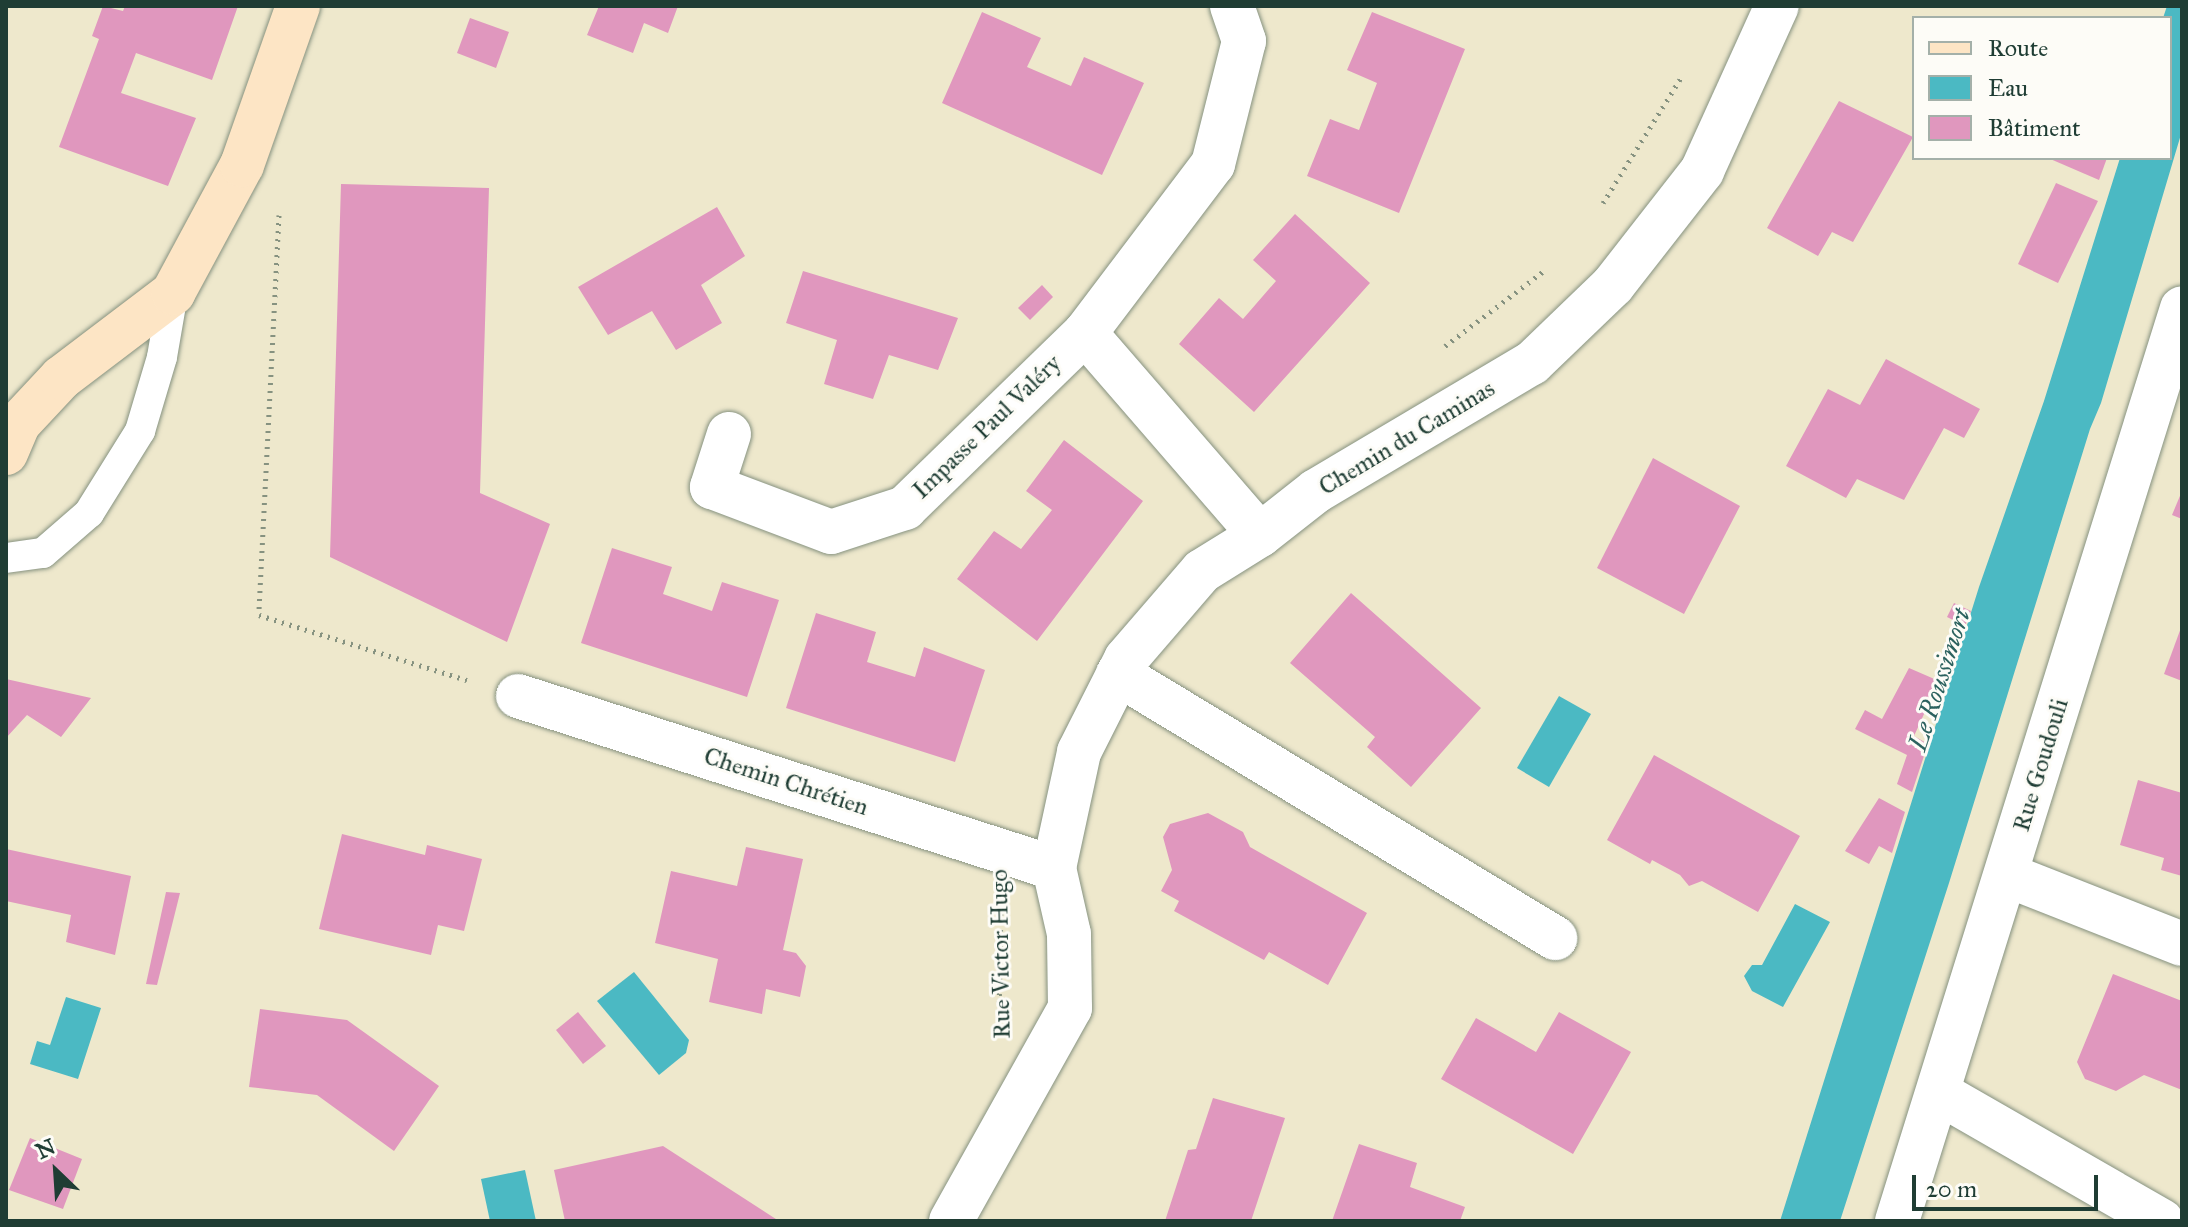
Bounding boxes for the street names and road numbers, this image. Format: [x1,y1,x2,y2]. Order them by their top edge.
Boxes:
street label: Impasse Paul Valéry [907,349,1067,505]
street label: Chemin du Caminas [1314,374,1500,502]
street label: Rue Goudouli [2007,695,2075,835]
street label: Chemin Chrétien [700,742,872,822]
street label: Rue Victor Hugo [985,869,1017,1039]

